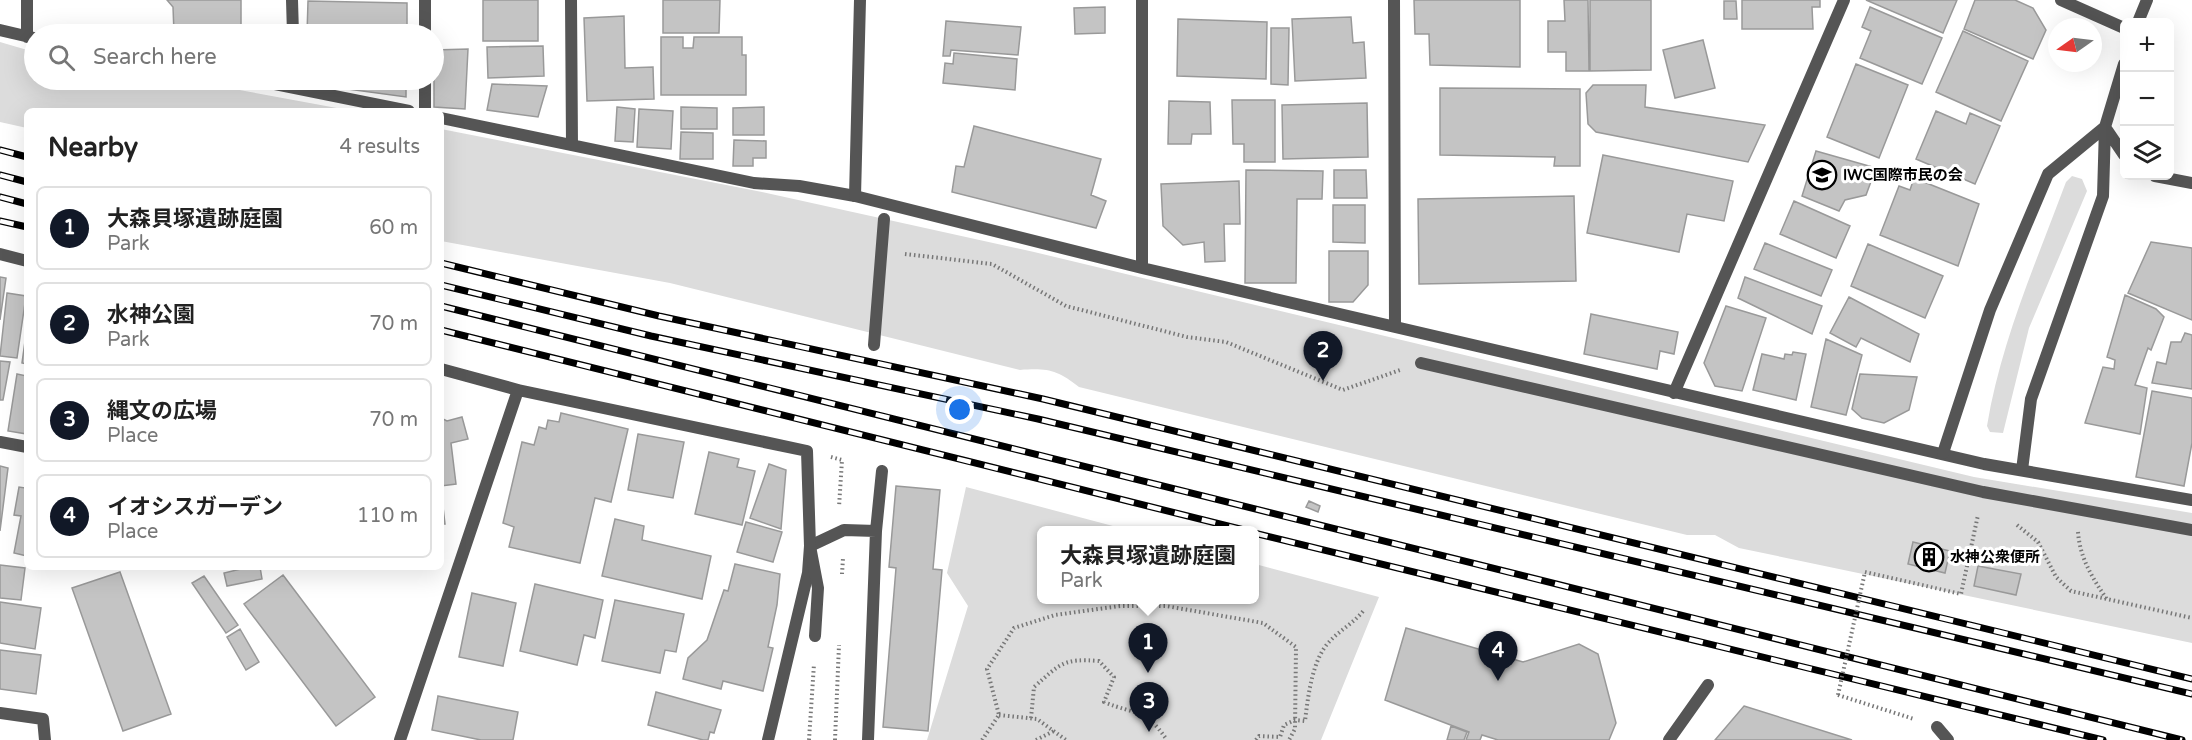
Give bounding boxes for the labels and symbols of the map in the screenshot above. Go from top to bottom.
north arrow [2048,18,2102,72]
school or university icon: IWC国際市民の会 [1806,159,1838,191]
place label: IWC国際市民の会 [1843,166,1963,184]
pin: 2 [1304,332,1342,381]
your location [945,395,974,424]
building icon: 水神公衆便所 [1913,541,1945,573]
place label: 水神公衆便所 [1950,548,2040,566]
pin: 1 [1128,624,1168,673]
pin: 4 [1478,632,1518,681]
pin: 3 [1130,682,1168,732]

